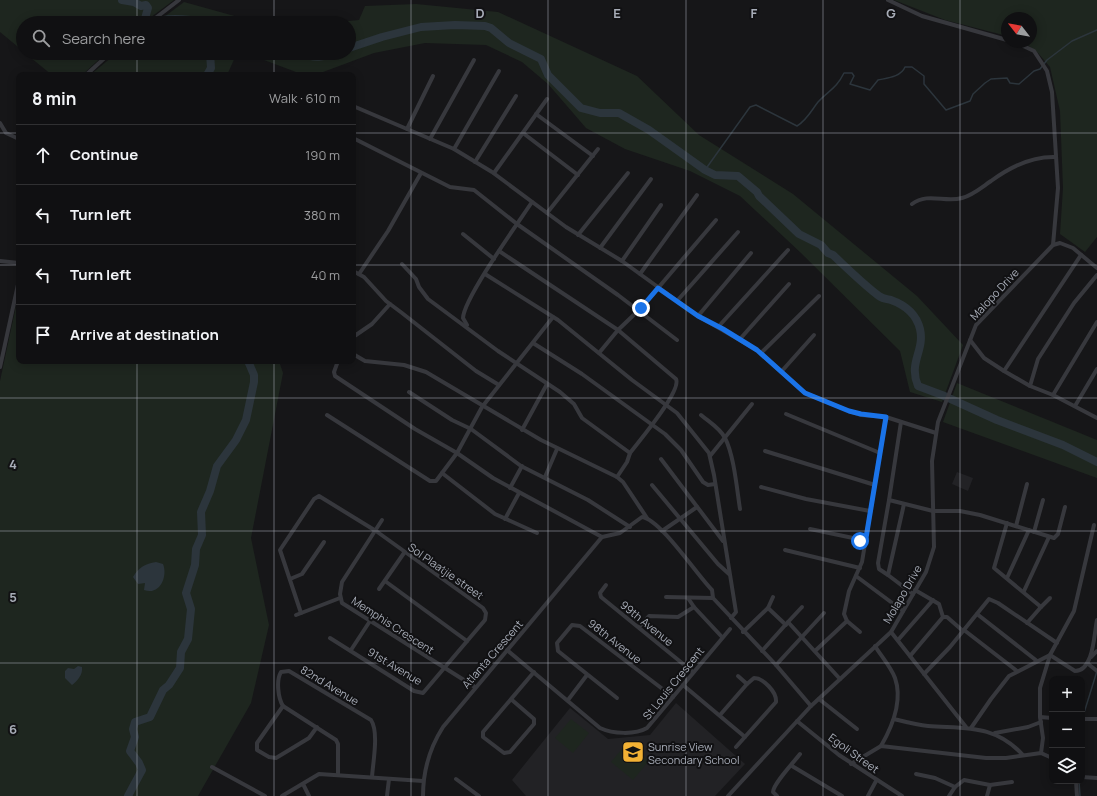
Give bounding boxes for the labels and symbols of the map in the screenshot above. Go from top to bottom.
text: D [475,4,485,22]
text: E [613,4,621,22]
text: F [751,4,758,22]
text: G [886,4,896,22]
north arrow [1001,12,1037,48]
street label: Malopo Drive [966,265,1022,323]
route end [632,299,650,317]
text: 4 [9,455,17,473]
route start [851,532,869,550]
street label: Sol Plaatjie street [405,539,487,603]
street label: Molapo Drive [879,561,925,626]
text: 5 [9,588,17,606]
street label: Memphis Crescent [349,593,437,657]
street label: 99th Avenue [617,597,677,649]
street label: 98th Avenue [585,615,645,667]
street label: Atlanta Crescent [458,617,526,691]
street label: St Louis Crescent [639,643,707,723]
street label: 91st Avenue [365,644,426,688]
street label: 82nd Avenue [298,662,362,709]
text: 6 [9,720,17,738]
street label: Egoli Street [826,730,882,776]
school or university icon: Sunrise View Secondary School [620,739,646,765]
place label: Sunrise View Secondary School [648,739,740,767]

